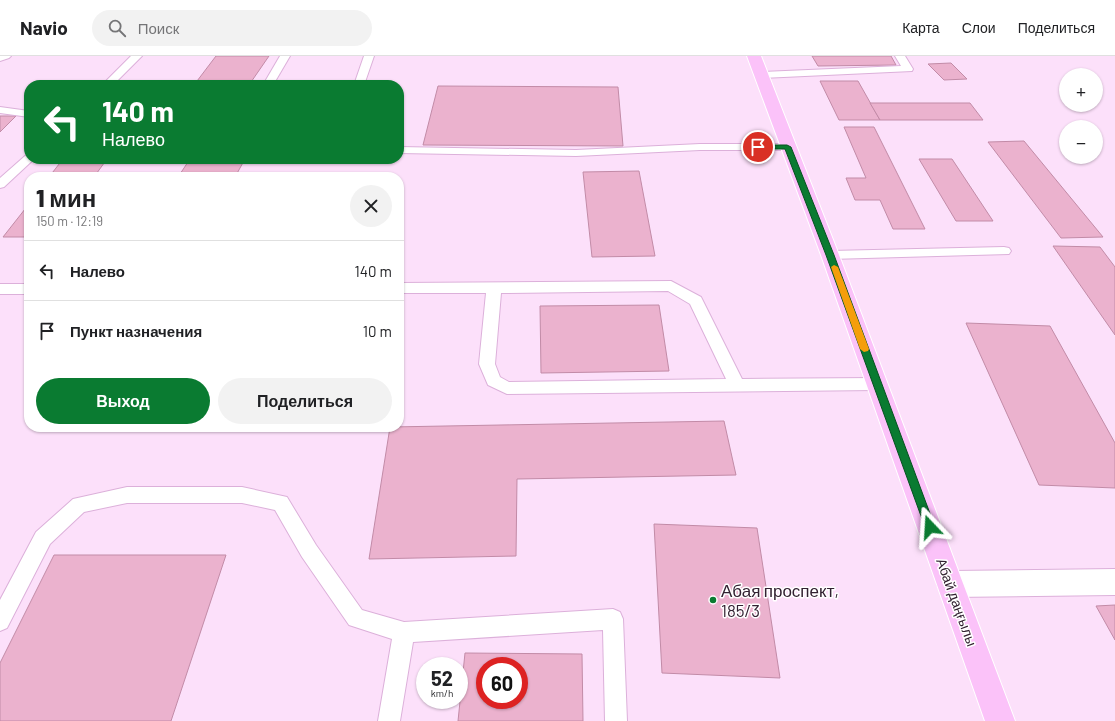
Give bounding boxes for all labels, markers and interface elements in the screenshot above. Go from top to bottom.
search box [92,10,372,46]
text: Navio [20,16,68,39]
icon: search [106,17,128,39]
text: Поиск [138,19,179,37]
text: Карта [902,19,940,36]
text: Слои [962,19,996,36]
text: Поделиться [1018,19,1095,36]
map controls [1059,68,1103,164]
button: + [1059,68,1103,112]
text: 140 m [102,94,174,128]
icon: left [36,96,88,148]
button: − [1059,120,1103,164]
text: Налево [102,128,165,150]
pin [741,130,775,164]
icon: arrive [747,136,769,158]
text: 1 мин [36,183,96,212]
button: close [350,185,392,227]
text: 150 m · 12:19 [36,213,103,229]
icon: left [36,260,58,282]
text: Налево [70,262,125,280]
text: 140 m [355,262,392,280]
icon: arrive [36,320,58,342]
text: Пункт назначения [70,322,202,340]
text: 10 m [363,322,392,340]
button: Выход [36,378,210,424]
button: Поделиться [218,378,392,424]
position arrow [909,506,951,548]
street label: Абай даңғылы [933,556,981,648]
place label: Абая проспект, 185/3 [721,580,839,620]
marker: Абая проспект, 185/3 [708,595,718,605]
speed limit sign: 60 [476,657,528,709]
text: 52 [431,666,453,690]
text: km/h [431,687,453,699]

